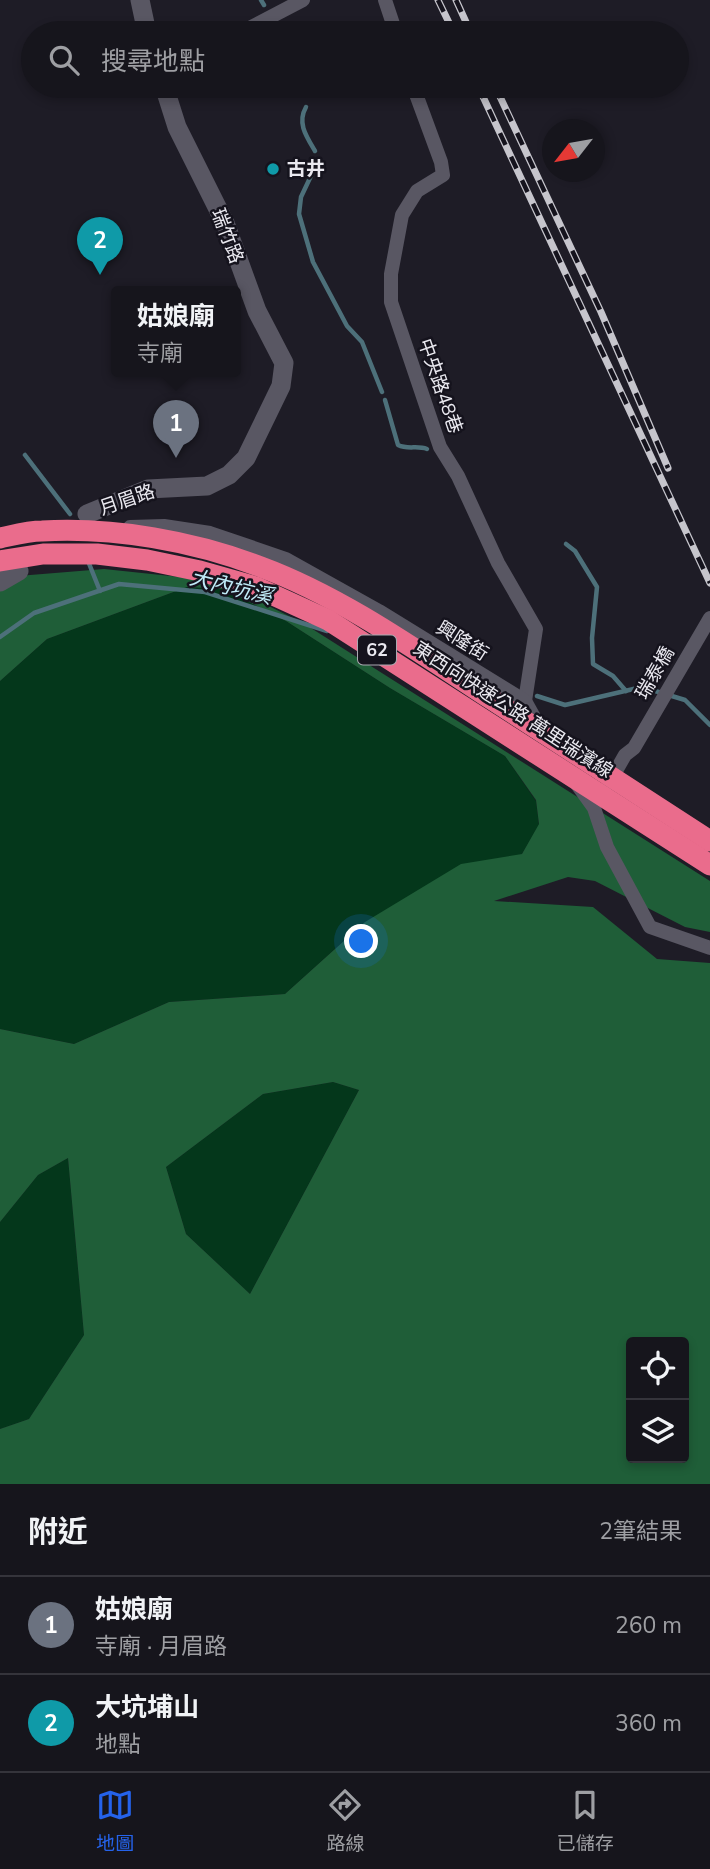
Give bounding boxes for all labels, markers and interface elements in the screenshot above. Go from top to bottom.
search box [21,21,689,98]
icon: search [45,41,83,79]
text: 搜尋地點 [101,44,205,79]
north arrow [542,119,605,182]
place label: 古井 [287,156,325,182]
marker: 古井 [265,161,281,177]
street label: 瑞竹路 [205,205,249,267]
pin: 2 [77,217,123,275]
popup [111,286,241,377]
text: 姑娘廟 [137,299,215,334]
street label: 中央路48巷 [412,335,468,437]
text: 寺廟 [137,338,183,369]
pin: 1 [153,400,199,458]
street label: 月眉路 [96,478,158,522]
water label: 大內坑溪 [187,563,278,611]
street label: 興隆街 [431,615,493,667]
road number: 62 [358,636,396,664]
street label: 東西向快速公路 萬里瑞濱線 [408,636,618,784]
street label: 瑞泰橋 [629,642,681,704]
your location [344,924,378,958]
map controls [626,1337,689,1463]
button: locate [626,1337,689,1400]
button: layers [626,1400,689,1463]
text: 附近 [28,1512,88,1553]
text: 2筆結果 [599,1516,682,1547]
text: 姑娘廟 [95,1592,173,1627]
text: 1 [44,1610,58,1641]
text: 260 m [615,1610,682,1641]
text: 寺廟 · 月眉路 [95,1631,227,1662]
text: 大坑埔山 [95,1690,199,1725]
text: 2 [44,1708,58,1739]
text: 360 m [615,1708,682,1739]
text: 地點 [95,1729,141,1760]
tab: 地圖 [96,1786,134,1857]
tab: 路線 [326,1786,365,1857]
tab: 已儲存 [557,1786,614,1857]

